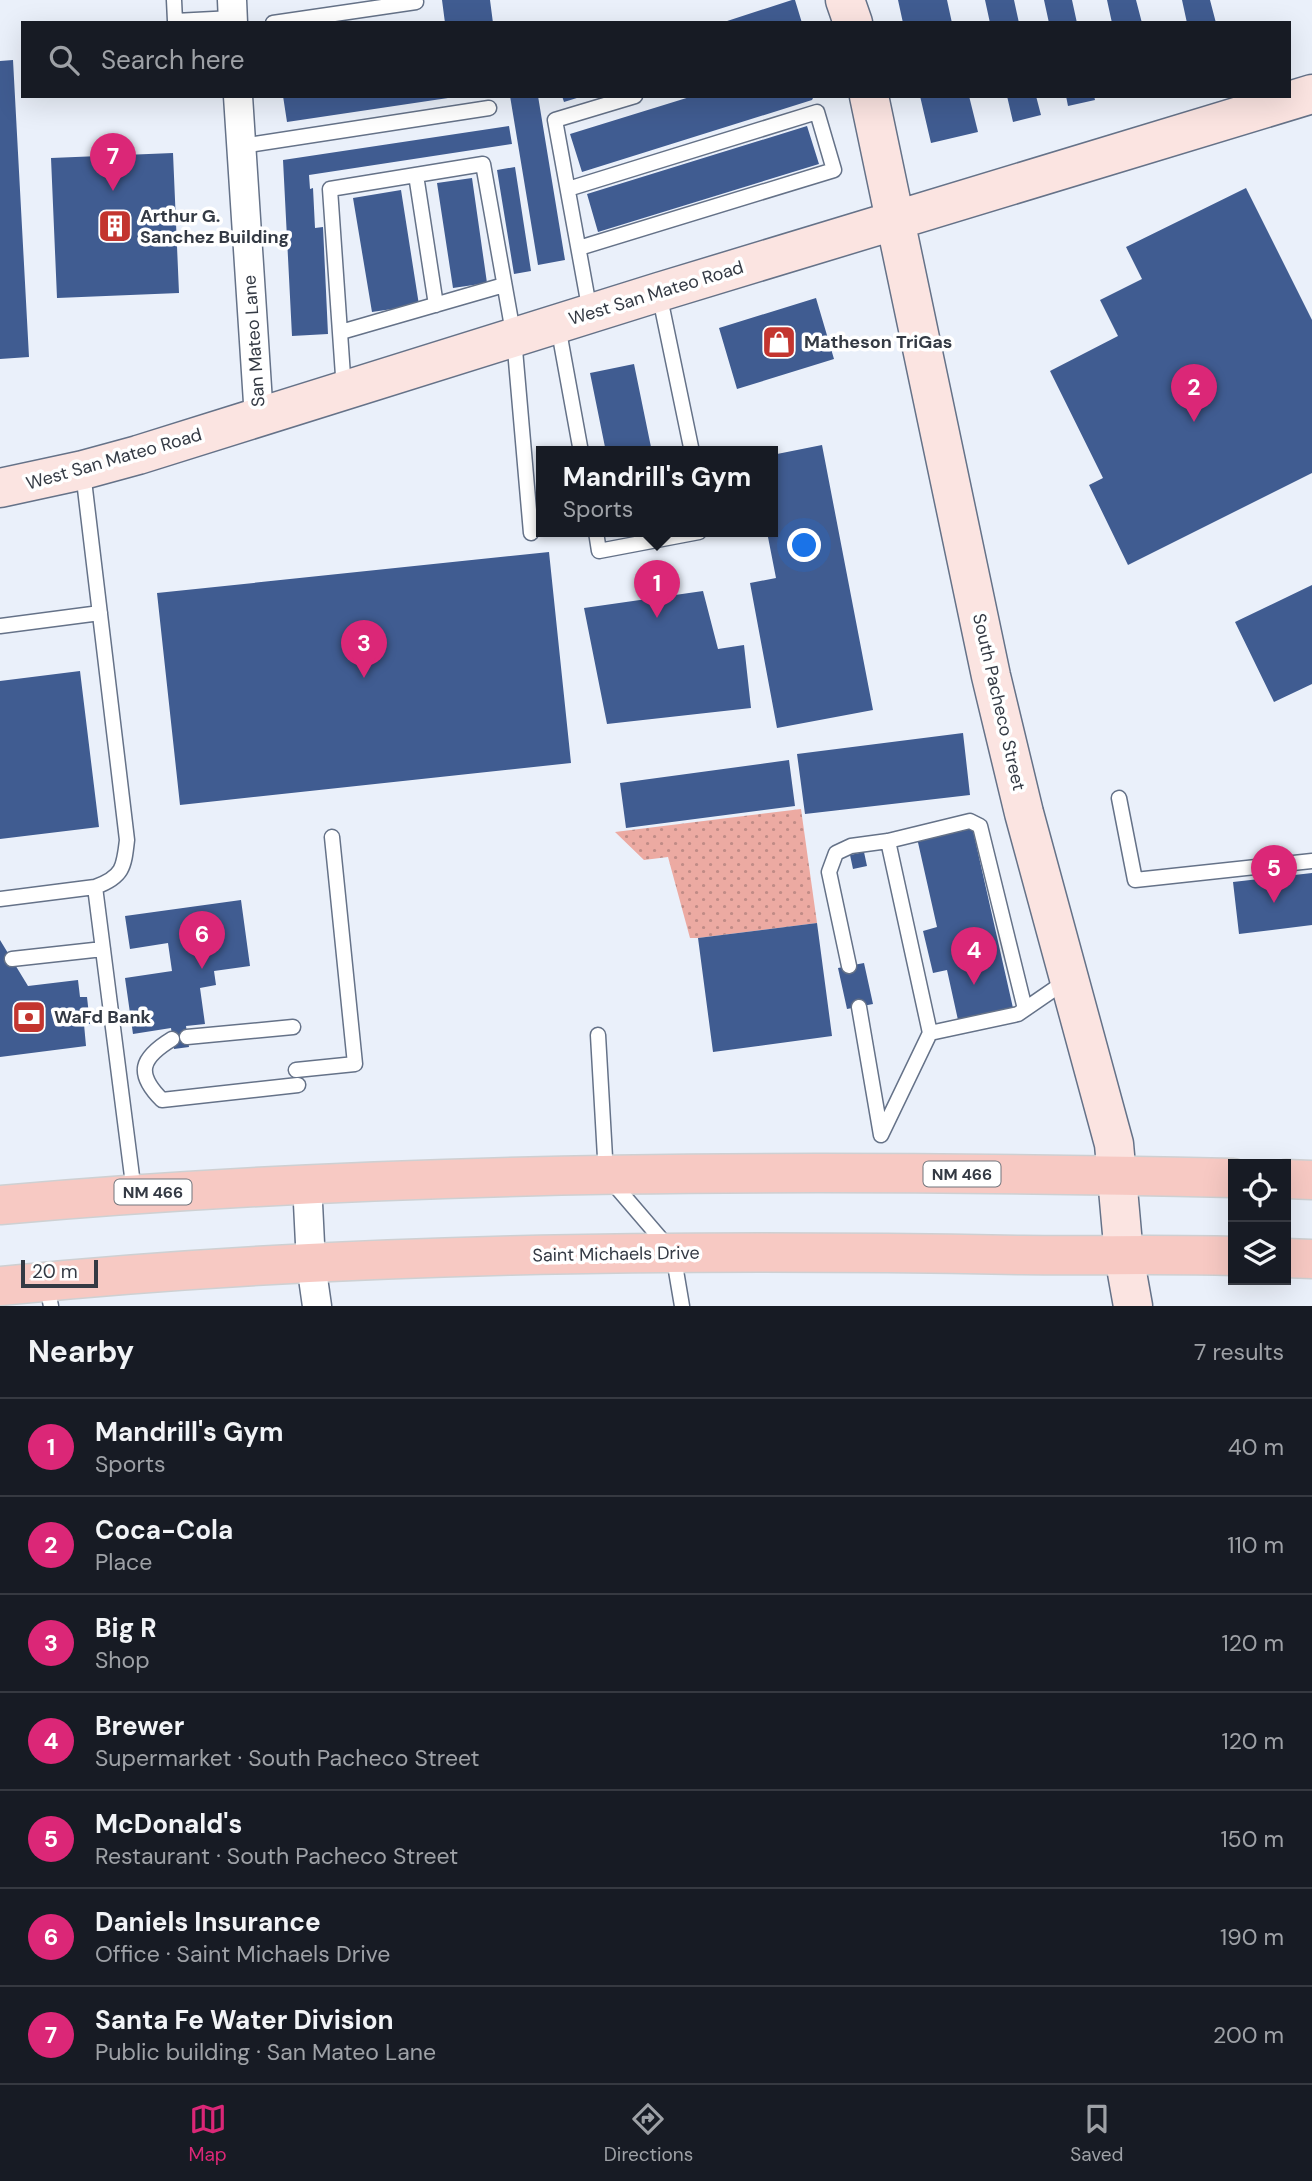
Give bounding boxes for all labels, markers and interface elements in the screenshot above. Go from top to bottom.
search box [21,21,1291,98]
icon: search [45,41,83,79]
text: Search here [101,43,244,77]
pin: 7 [90,133,136,191]
place label: Arthur G. Sanchez Building [140,204,289,249]
building icon: Arthur G. Sanchez Building [96,207,134,245]
street label: West San Mateo Road [566,255,746,331]
street label: San Mateo Lane [237,274,271,408]
shop icon: Matheson TriGas [760,323,798,361]
place label: Matheson TriGas [804,330,952,354]
pin: 2 [1171,364,1217,422]
street label: West San Mateo Road [23,422,205,496]
popup [536,446,778,537]
text: Mandrill's Gym [563,460,751,494]
text: Sports [563,494,633,524]
your location [787,528,821,562]
pin: 1 [634,560,680,618]
street label: South Pacheco Street [967,611,1031,793]
pin: 3 [341,620,387,678]
pin: 5 [1251,845,1297,903]
pin: 6 [179,911,225,969]
pin: 4 [951,927,997,985]
bank icon: WaFd Bank [10,998,48,1036]
place label: WaFd Bank [54,1005,152,1029]
map controls [1228,1159,1291,1285]
button: locate [1228,1159,1291,1222]
road number: NM 466 [923,1162,1000,1186]
road number: NM 466 [114,1180,192,1204]
button: layers [1228,1222,1291,1285]
street label: Saint Michaels Drive [532,1241,700,1267]
scale bar [21,1257,98,1289]
text: 20 m [32,1259,78,1284]
text: Nearby [28,1332,134,1371]
text: 7 results [1194,1337,1284,1367]
text: Mandrill's Gym [95,1415,283,1449]
text: 1 [47,1432,55,1462]
text: 40 m [1228,1432,1284,1462]
text: Sports [95,1449,165,1479]
text: Coca-Cola [95,1513,233,1547]
text: 2 [44,1530,58,1560]
text: 110 m [1227,1530,1284,1560]
text: Place [95,1547,152,1577]
text: Big R [95,1611,157,1645]
text: 3 [44,1628,58,1658]
text: 120 m [1221,1628,1284,1658]
text: Shop [95,1645,150,1675]
text: Brewer [95,1709,184,1743]
text: 4 [44,1726,58,1756]
text: 120 m [1221,1726,1284,1756]
text: Supermarket · South Pacheco Street [95,1743,480,1773]
text: McDonald's [95,1807,242,1841]
text: 5 [44,1824,58,1854]
text: 150 m [1220,1824,1284,1854]
text: Restaurant · South Pacheco Street [95,1841,458,1871]
text: Daniels Insurance [95,1905,321,1939]
text: 6 [44,1922,58,1952]
text: 190 m [1220,1922,1284,1952]
text: Office · Saint Michaels Drive [95,1939,390,1969]
text: Santa Fe Water Division [95,2003,394,2037]
text: 7 [45,2020,57,2050]
text: 200 m [1213,2020,1284,2050]
text: Public building · San Mateo Lane [95,2037,436,2067]
tab: Map [189,2100,227,2167]
tab: Directions [604,2100,693,2167]
tab: Saved [1070,2100,1123,2167]

